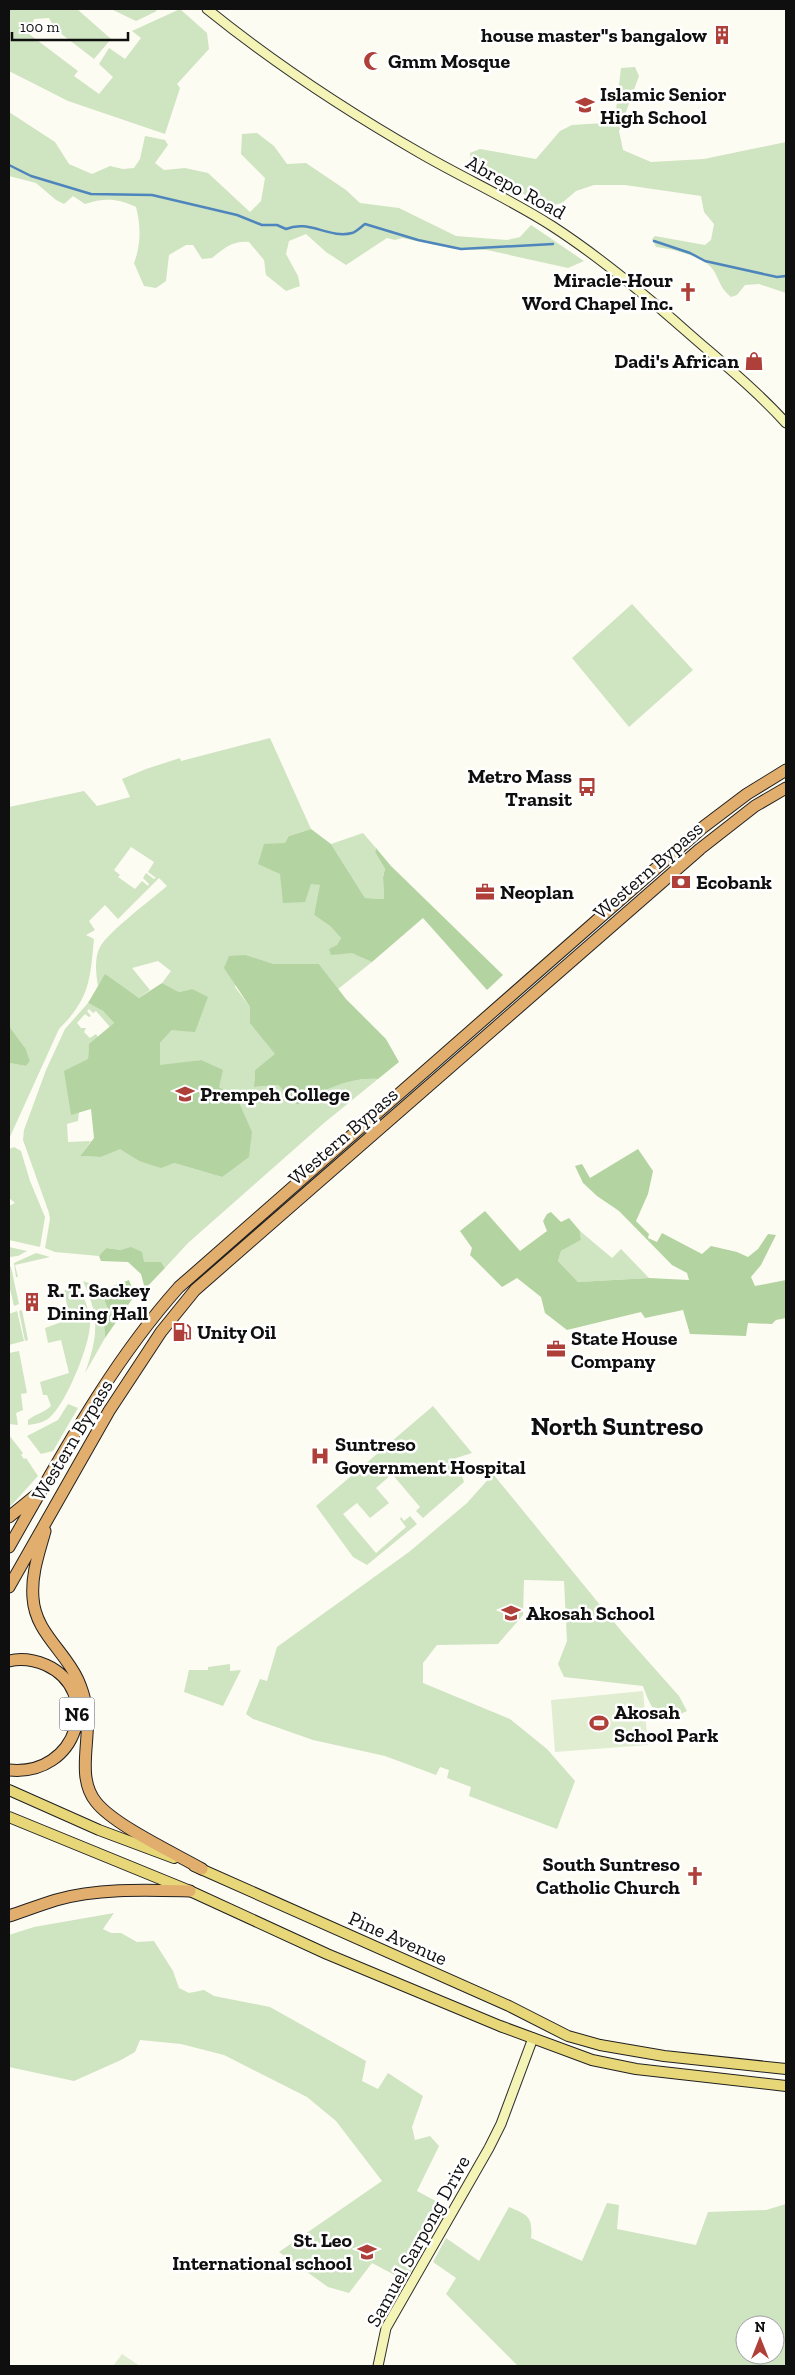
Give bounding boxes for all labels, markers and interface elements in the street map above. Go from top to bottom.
scale bar [12,10,129,42]
text: 100 m [20,18,59,36]
place label: house master"s bangalow [481,23,708,47]
building icon: house master"s bangalow [711,24,733,46]
place label: Gmm Mosque [388,49,510,73]
mosque icon: Gmm Mosque [362,50,384,72]
place label: Islamic Senior High School [600,82,727,129]
school or university icon: Islamic Senior High School [574,94,596,116]
street label: Abrepo Road [462,150,570,224]
place label: Miracle-Hour Word Chapel Inc. [522,268,673,315]
church icon: Miracle-Hour Word Chapel Inc. [677,281,699,303]
place label: Dadi's African [614,349,739,373]
shop icon: Dadi's African [743,350,765,372]
place label: Metro Mass Transit [467,764,573,811]
bus stop icon: Metro Mass Transit [576,776,598,798]
street label: Western Bypass [588,816,708,924]
place label: Ecobank [696,870,772,894]
bank icon: Ecobank [670,871,692,893]
place label: Neoplan [500,880,574,904]
office icon: Neoplan [474,881,496,903]
place label: Prempeh College [200,1082,350,1106]
street label: Western Bypass [283,1082,403,1190]
school or university icon: Prempeh College [174,1083,196,1105]
place label: R. T. Sackey Dining Hall [47,1278,150,1325]
building icon: R. T. Sackey Dining Hall [21,1291,43,1313]
place label: Unity Oil [197,1320,277,1344]
fuel station icon: Unity Oil [171,1321,193,1343]
place label: State House Company [571,1326,678,1373]
office icon: State House Company [545,1338,567,1360]
street label: Western Bypass [26,1375,118,1505]
district label: North Suntreso [531,1411,703,1441]
place label: Suntreso Government Hospital [335,1432,526,1479]
hospital icon: Suntreso Government Hospital [309,1445,331,1467]
place label: Akosah School [526,1601,655,1625]
school or university icon: Akosah School [500,1602,522,1624]
road number: N6 [60,1698,94,1730]
place label: Akosah School Park [614,1700,718,1747]
sports icon: Akosah School Park [588,1712,610,1734]
place label: South Suntreso Catholic Church [536,1852,681,1899]
church icon: South Suntreso Catholic Church [684,1865,706,1887]
street label: Pine Avenue [345,1906,451,1970]
street label: Samuel Sarpong Drive [361,2151,475,2331]
place label: St. Leo International school [172,2228,353,2275]
school or university icon: St. Leo International school [356,2241,378,2263]
north arrow [735,2315,785,2365]
text: N [755,2319,766,2336]

